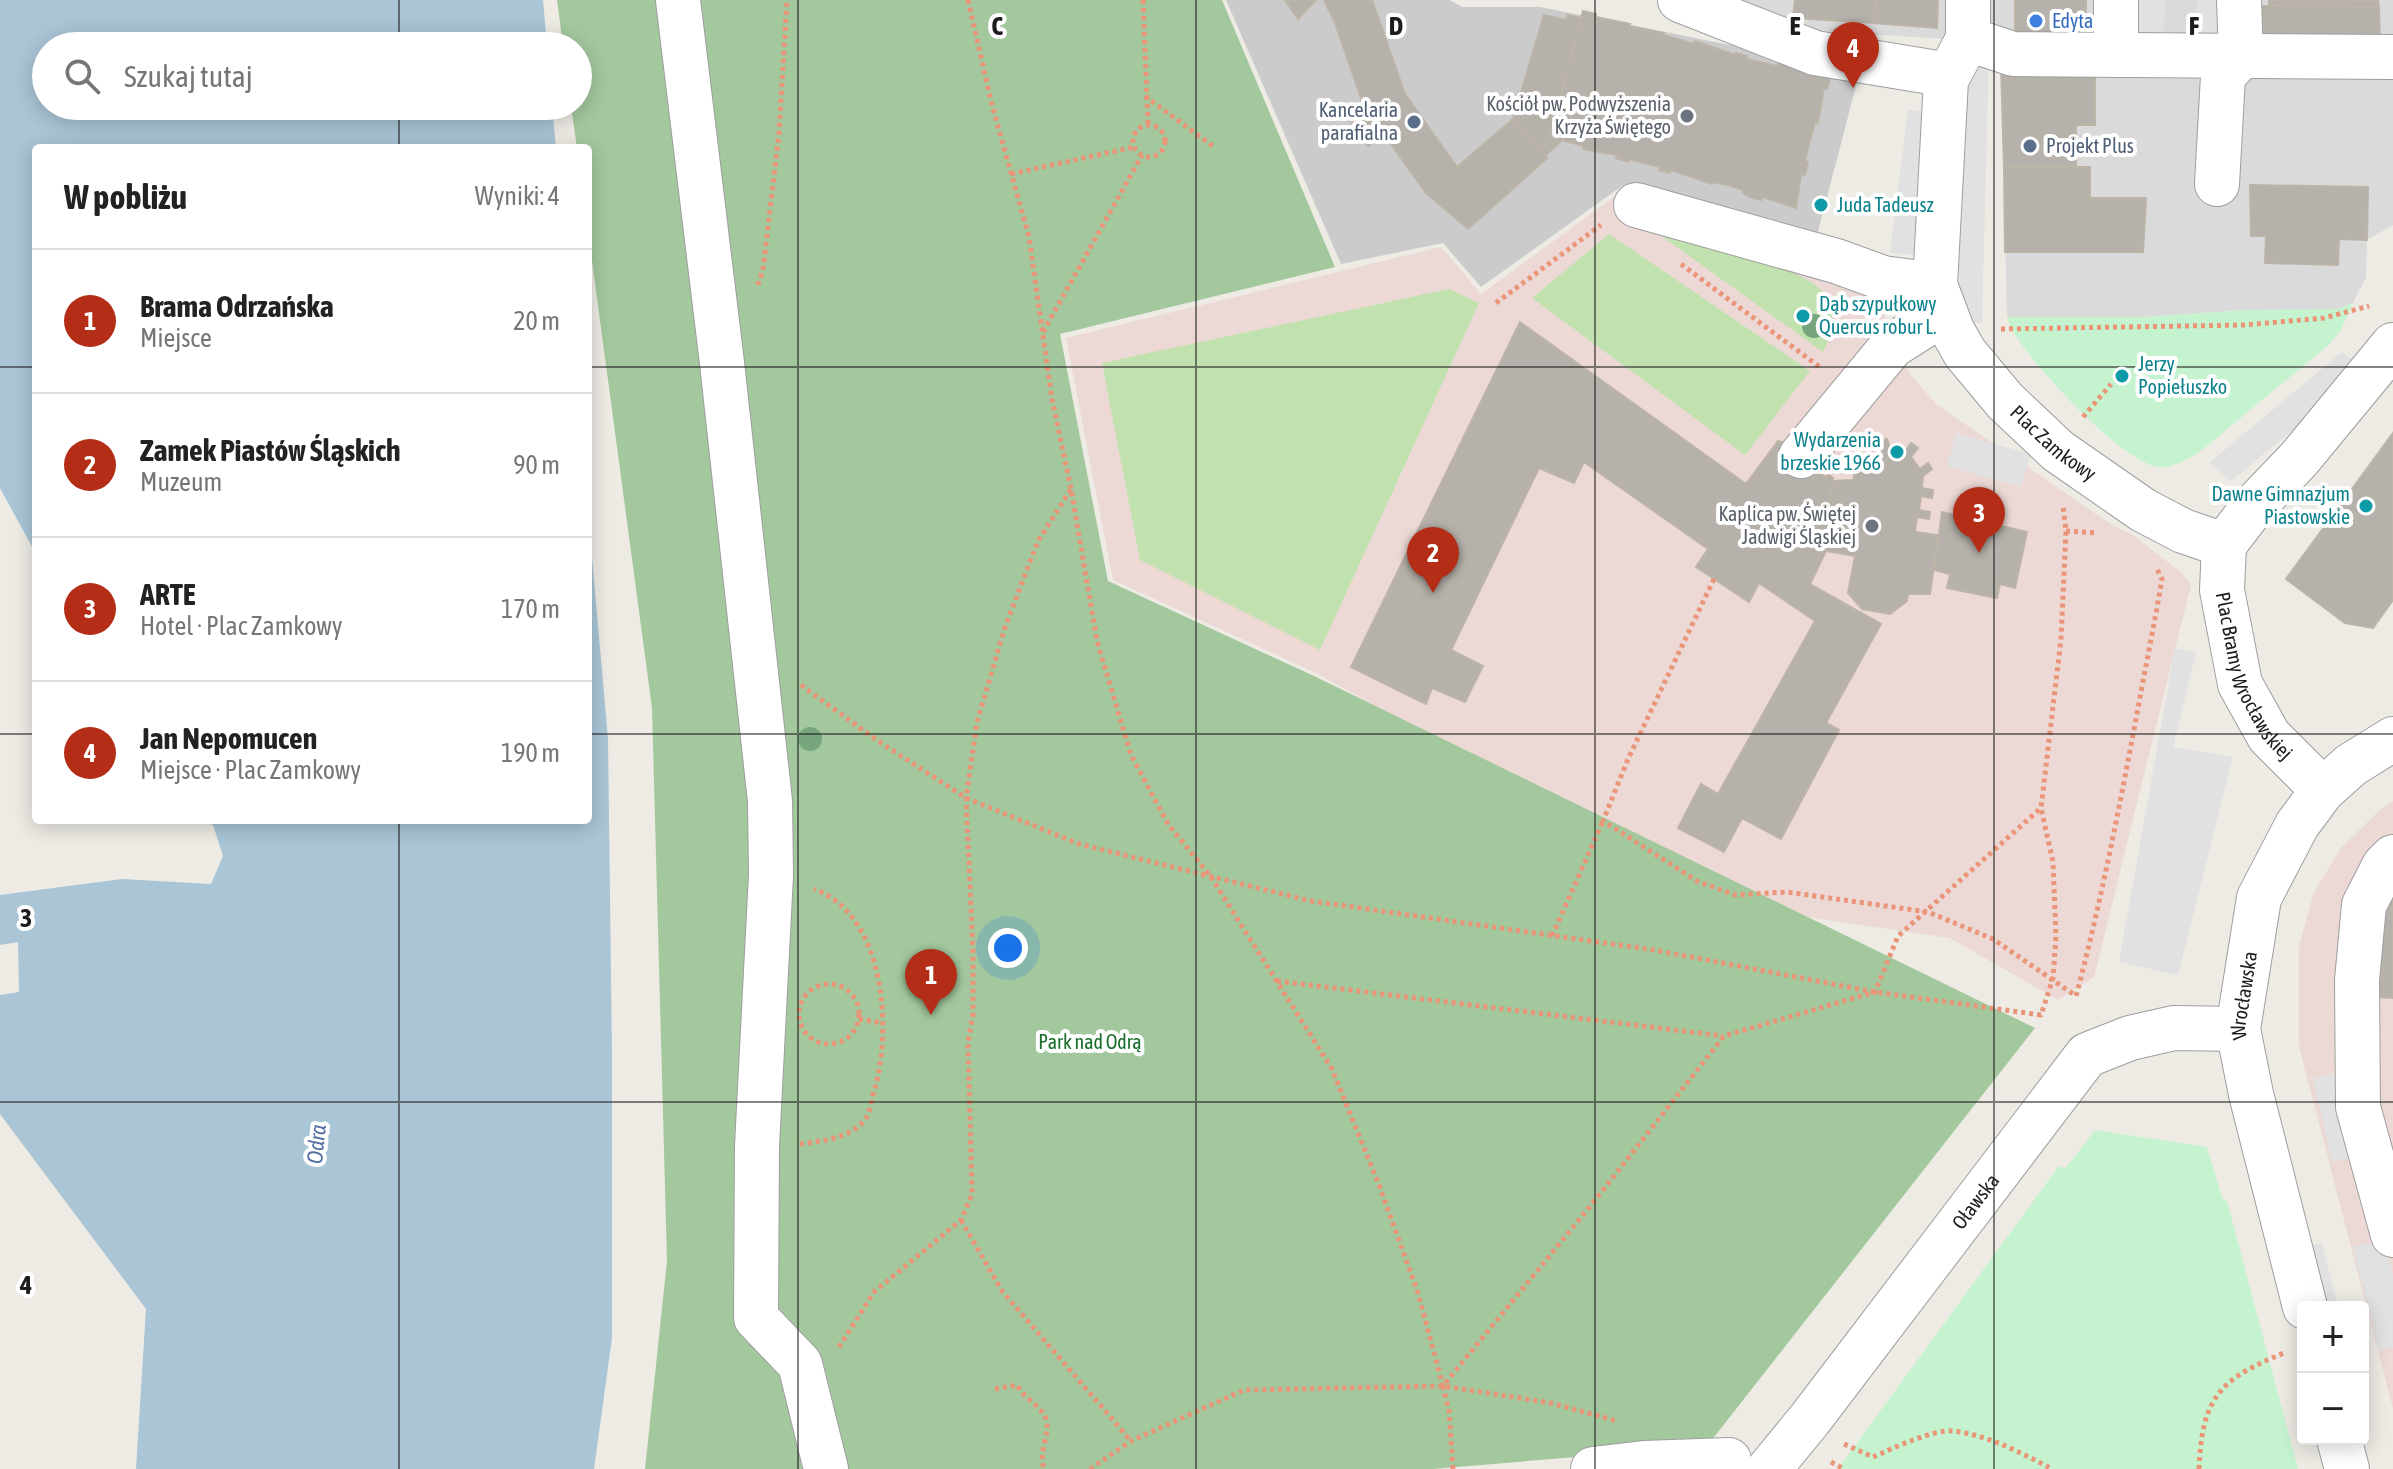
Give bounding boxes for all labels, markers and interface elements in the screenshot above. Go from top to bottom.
place label: Edyta [2052,9,2093,32]
text: C [991,11,1003,41]
text: D [1389,11,1403,41]
text: E [1789,11,1801,41]
text: F [2189,11,2200,41]
marker: Edyta [2027,12,2045,30]
pin: 4 [1827,22,1879,88]
search box [32,32,592,120]
icon: search [60,54,104,98]
text: Szukaj tutaj [124,59,253,93]
place label: Kościół pw. Podwyższenia Krzyża Świętego [1486,92,1671,138]
place label: Kancelaria parafialna [1319,98,1398,144]
marker: Kościół pw. Podwyższenia Krzyża Świętego [1678,107,1696,125]
marker: Kancelaria parafialna [1405,113,1423,131]
place label: Projekt Plus [2046,134,2134,157]
marker: Projekt Plus [2021,137,2039,155]
text: W pobliżu [64,177,187,216]
text: Wyniki: 4 [475,181,560,211]
place label: Juda Tadeusz [1837,193,1934,216]
marker: Juda Tadeusz [1812,196,1830,214]
text: Brama Odrzańska [140,289,334,323]
place label: Dąb szypułkowy Quercus robur L. [1819,292,1937,338]
text: 1 [84,306,96,336]
text: 20 m [513,306,560,336]
marker: Dąb szypułkowy Quercus robur L. [1794,307,1812,325]
text: Miejsce [140,323,212,353]
place label: Jerzy Popiełuszko [2138,352,2227,398]
marker: Jerzy Popiełuszko [2113,367,2131,385]
street label: Plac Zamkowy [2006,400,2101,485]
place label: Wydarzenia brzeskie 1966 [1780,428,1881,474]
text: Zamek Piastów Śląskich [140,433,401,467]
marker: Wydarzenia brzeskie 1966 [1888,443,1906,461]
text: 2 [84,450,96,480]
text: 90 m [513,450,560,480]
text: Muzeum [140,467,222,497]
place label: Dawne Gimnazjum Piastowskie [2212,482,2350,528]
pin: 3 [1953,487,2005,553]
marker: Dawne Gimnazjum Piastowskie [2357,497,2375,515]
place label: Kaplica pw. Świętej Jadwigi Śląskiej [1719,502,1856,548]
marker: Kaplica pw. Świętej Jadwigi Śląskiej [1863,517,1881,535]
pin: 2 [1407,527,1459,593]
text: ARTE [140,577,196,611]
street label: Plac Bramy Wrocławskiej [2212,590,2298,764]
text: 3 [84,594,96,624]
text: 170 m [501,594,560,624]
text: Hotel · Plac Zamkowy [140,611,342,641]
text: Jan Nepomucen [140,721,317,755]
text: 4 [84,738,96,768]
text: 190 m [501,738,560,768]
text: Miejsce · Plac Zamkowy [140,755,361,785]
text: 3 [20,903,32,933]
your location [988,928,1028,968]
pin: 1 [905,949,957,1015]
street label: Wrocławska [2225,950,2261,1042]
park label: Park nad Odrą [1038,1030,1142,1053]
water label: Odra [301,1123,331,1165]
street label: Oławska [1947,1169,2003,1233]
text: 4 [19,1270,32,1300]
map controls [2297,1301,2369,1445]
button: + [2297,1301,2369,1373]
button: − [2297,1373,2369,1445]

